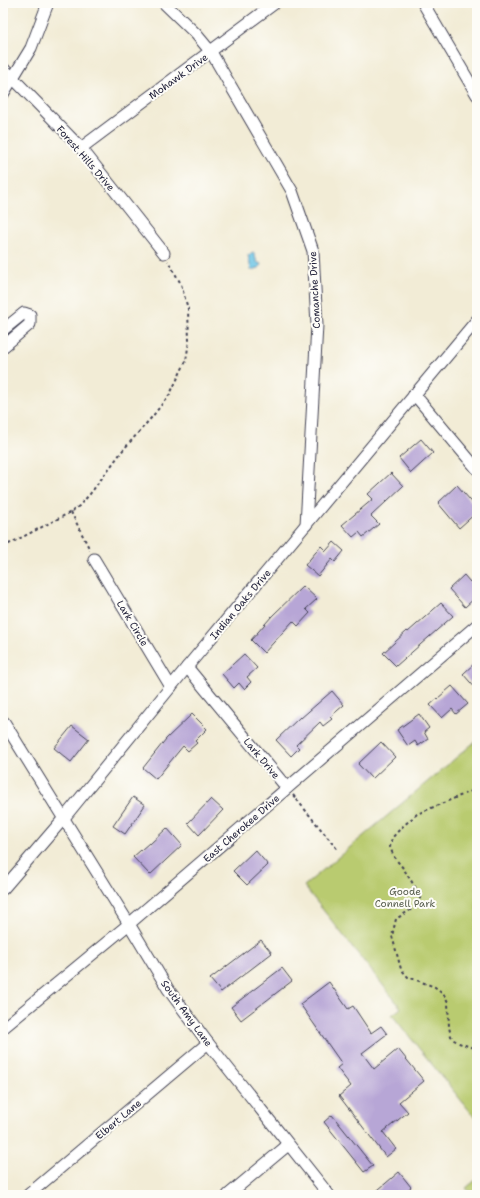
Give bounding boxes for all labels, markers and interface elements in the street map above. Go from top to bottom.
street label: Mohawk Drive [146,50,211,102]
street label: Forest Hills Drive [54,123,118,194]
street label: Comanche Drive [306,251,323,329]
street label: Indian Oaks Drive [207,566,274,642]
street label: Lark Circle [114,598,152,649]
street label: Lark Drive [241,735,283,782]
street label: East Cherokee Drive [200,791,282,865]
park label: Goode Connell Park [375,885,436,910]
street label: South Amy Lane [158,977,215,1049]
street label: Elbert Lane [93,1096,144,1142]

